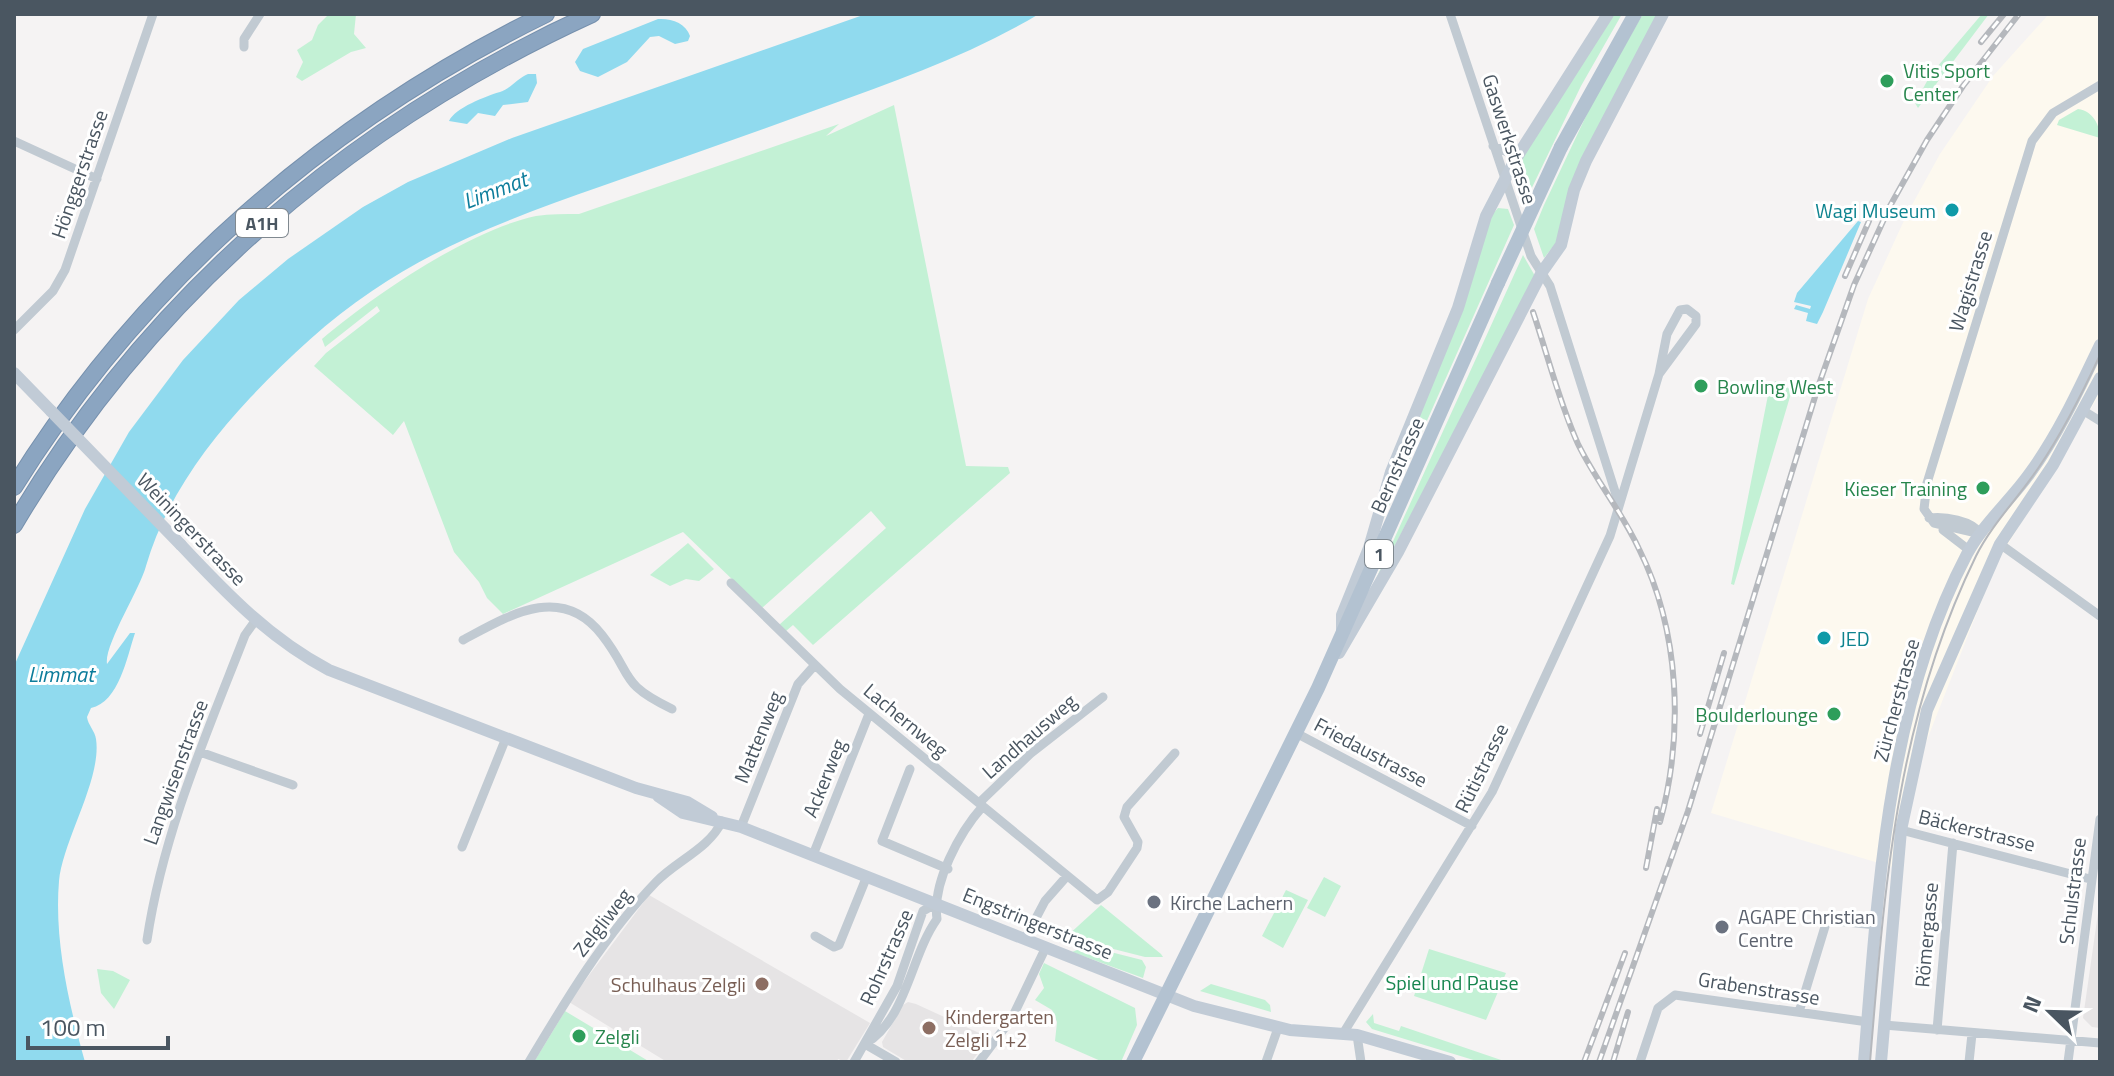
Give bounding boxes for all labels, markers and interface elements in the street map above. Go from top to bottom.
place label: Vitis Sport Center [1903,55,1990,109]
street label: Gaswerkstrasse [1474,70,1546,208]
marker: Vitis Sport Center [1878,72,1896,90]
street label: Hönggerstrasse [42,105,116,243]
water label: Limmat [458,161,535,218]
place label: Wagi Museum [1815,195,1936,226]
marker: Wagi Museum [1943,201,1961,219]
road number: A1H [236,209,288,237]
street label: Wagistrasse [1940,227,2000,335]
place label: Bowling West [1717,371,1833,402]
marker: Bowling West [1692,377,1710,395]
street label: Bernstrasse [1362,412,1432,518]
street label: Weiningerstrasse [130,465,254,593]
place label: Kieser Training [1844,473,1967,504]
marker: Kieser Training [1974,479,1992,497]
road number: 1 [1365,540,1393,568]
place label: JED [1840,623,1870,654]
marker: JED [1815,629,1833,647]
street label: Zürcherstrasse [1865,635,1927,765]
water label: Limmat [28,657,97,691]
street label: Lachernweg [857,675,955,765]
street label: Mattenweg [725,686,791,788]
street label: Landhausweg [975,686,1083,786]
street label: Langwisenstrasse [134,695,216,849]
place label: Boulderlounge [1695,699,1818,730]
marker: Boulderlounge [1825,705,1843,723]
street label: Friedaustrasse [1309,709,1433,795]
street label: Rütistrasse [1446,718,1516,818]
street label: Ackerweg [794,734,854,822]
street label: Bäckerstrasse [1915,801,2039,859]
street label: Schulstrasse [2050,836,2094,946]
street label: Engstringerstrasse [958,879,1118,967]
street label: Zelgliweg [565,881,639,963]
street label: Römergasse [1906,881,1946,989]
place label: Kirche Lachern [1170,887,1293,918]
marker: Kirche Lachern [1145,893,1163,911]
place label: AGAPE Christian Centre [1738,901,1876,955]
street label: Rohrstrasse [851,904,921,1010]
marker: AGAPE Christian Centre [1713,918,1731,936]
street label: Grabenstrasse [1696,963,1822,1013]
park label: Spiel und Pause [1385,967,1519,998]
place label: Schulhaus Zelgli [611,969,746,1000]
north arrow [2010,972,2090,1052]
marker: Schulhaus Zelgli [753,975,771,993]
text: N [2013,991,2050,1018]
scale bar [28,1000,168,1050]
place label: Kindergarten Zelgli 1+2 [945,1001,1054,1055]
text: 100 m [40,1009,106,1045]
marker: Kindergarten Zelgli 1+2 [920,1019,938,1037]
place label: Zelgli [595,1021,640,1052]
marker: Zelgli [570,1027,588,1045]

